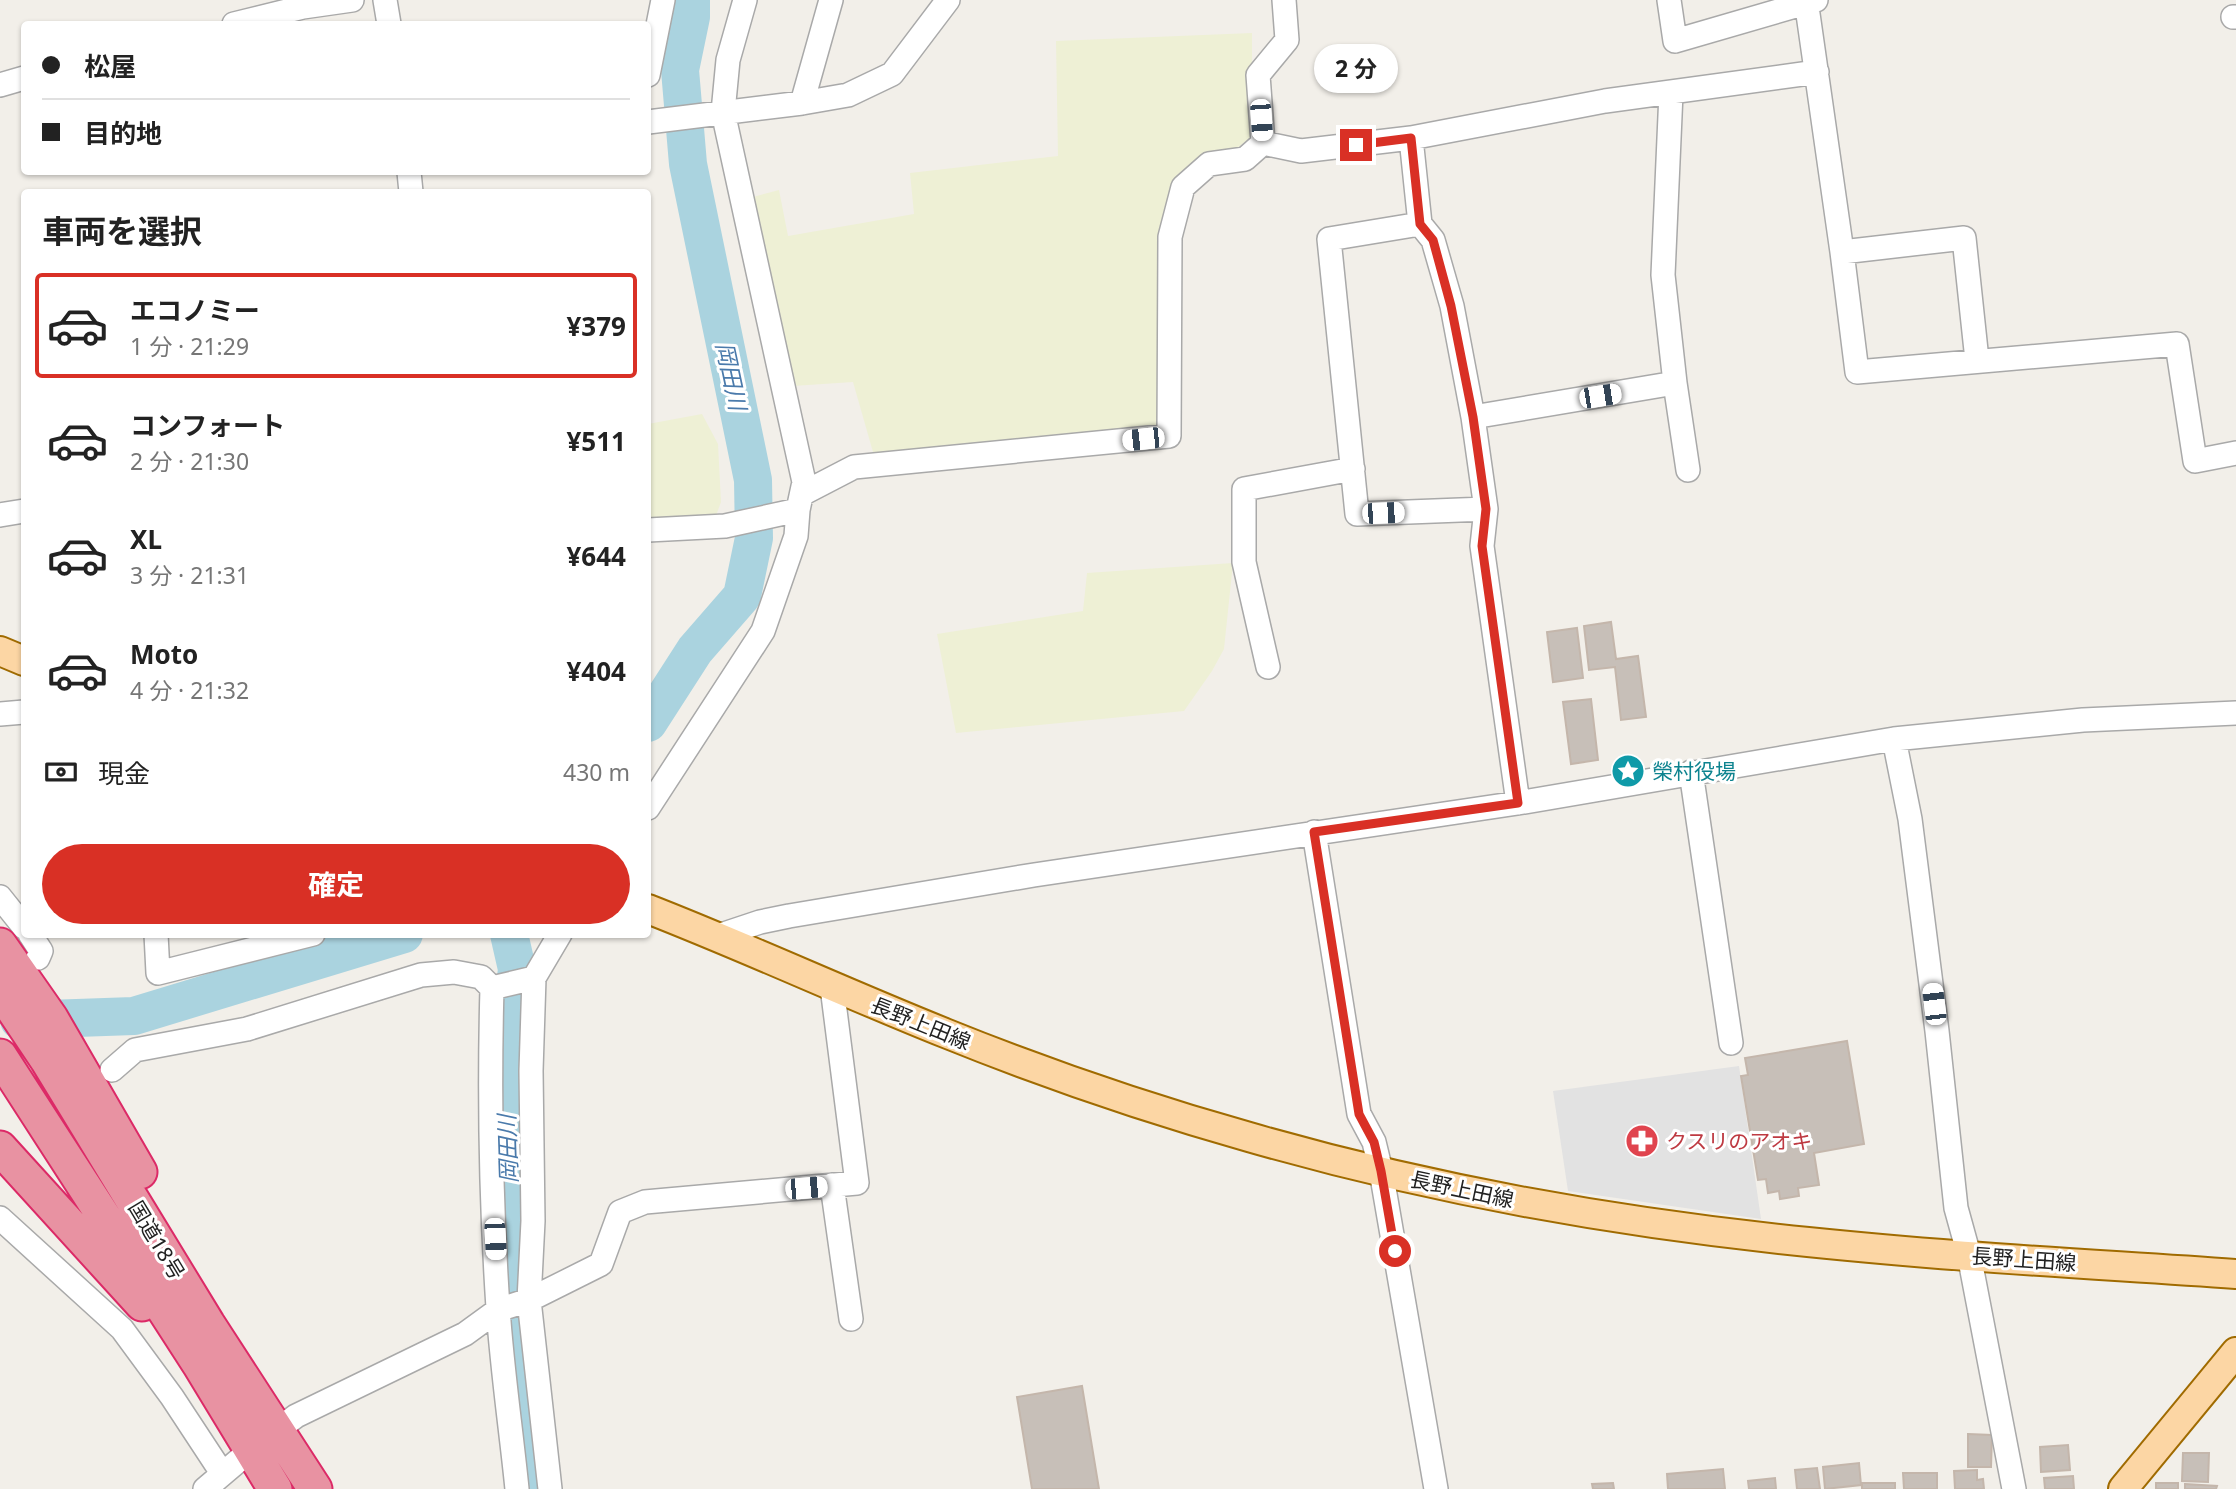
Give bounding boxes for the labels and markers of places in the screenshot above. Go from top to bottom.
place icon: 榮村役場 [1609,752,1647,790]
place label: 榮村役場 [1652,757,1736,785]
pharmacy icon: クスリのアオキ [1623,1122,1661,1160]
place label: クスリのアオキ [1666,1127,1812,1155]

